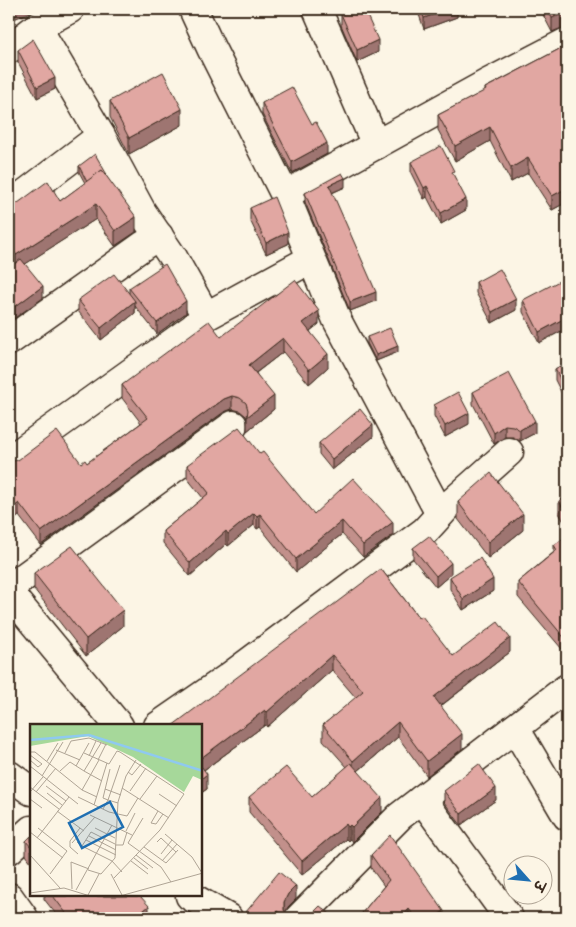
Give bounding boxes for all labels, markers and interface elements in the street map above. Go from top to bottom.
inset map [30,724,202,897]
north arrow [504,854,554,904]
text: उ [529,876,551,896]

